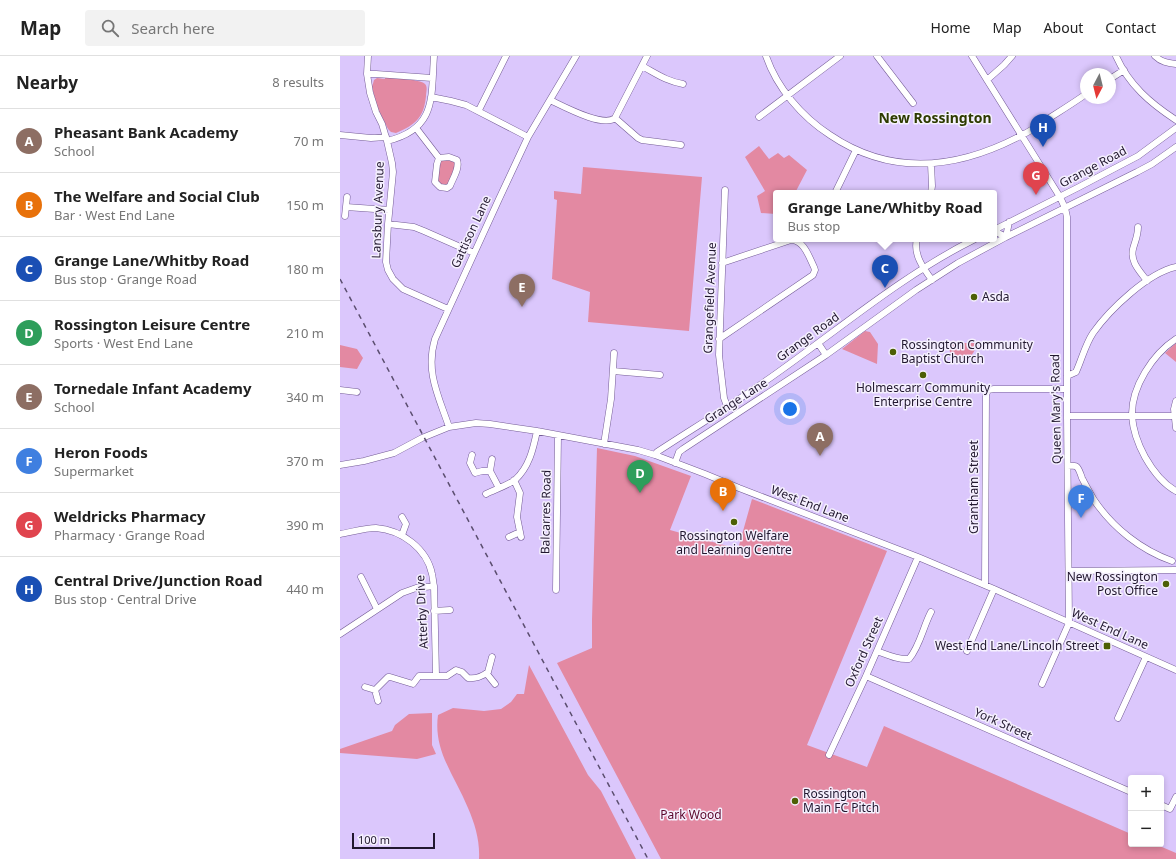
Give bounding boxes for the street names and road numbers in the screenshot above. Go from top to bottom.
street label: Grange Road [1056,142,1129,191]
street label: Lansbury Avenue [367,161,388,259]
street label: Gattison Lane [446,193,495,271]
street label: Grangefield Avenue [699,242,720,354]
street label: Grange Road [773,308,843,365]
street label: Queen Mary's Road [1046,354,1065,464]
street label: Grange Lane [701,374,771,427]
street label: Grantham Street [965,439,982,534]
street label: Balcarres Road [536,470,555,554]
street label: West End Lane [769,481,852,526]
street label: Atterby Drive [411,574,432,649]
street label: West End Lane [1069,604,1152,653]
street label: Oxford Street [840,613,887,690]
street label: York Street [972,703,1035,744]

